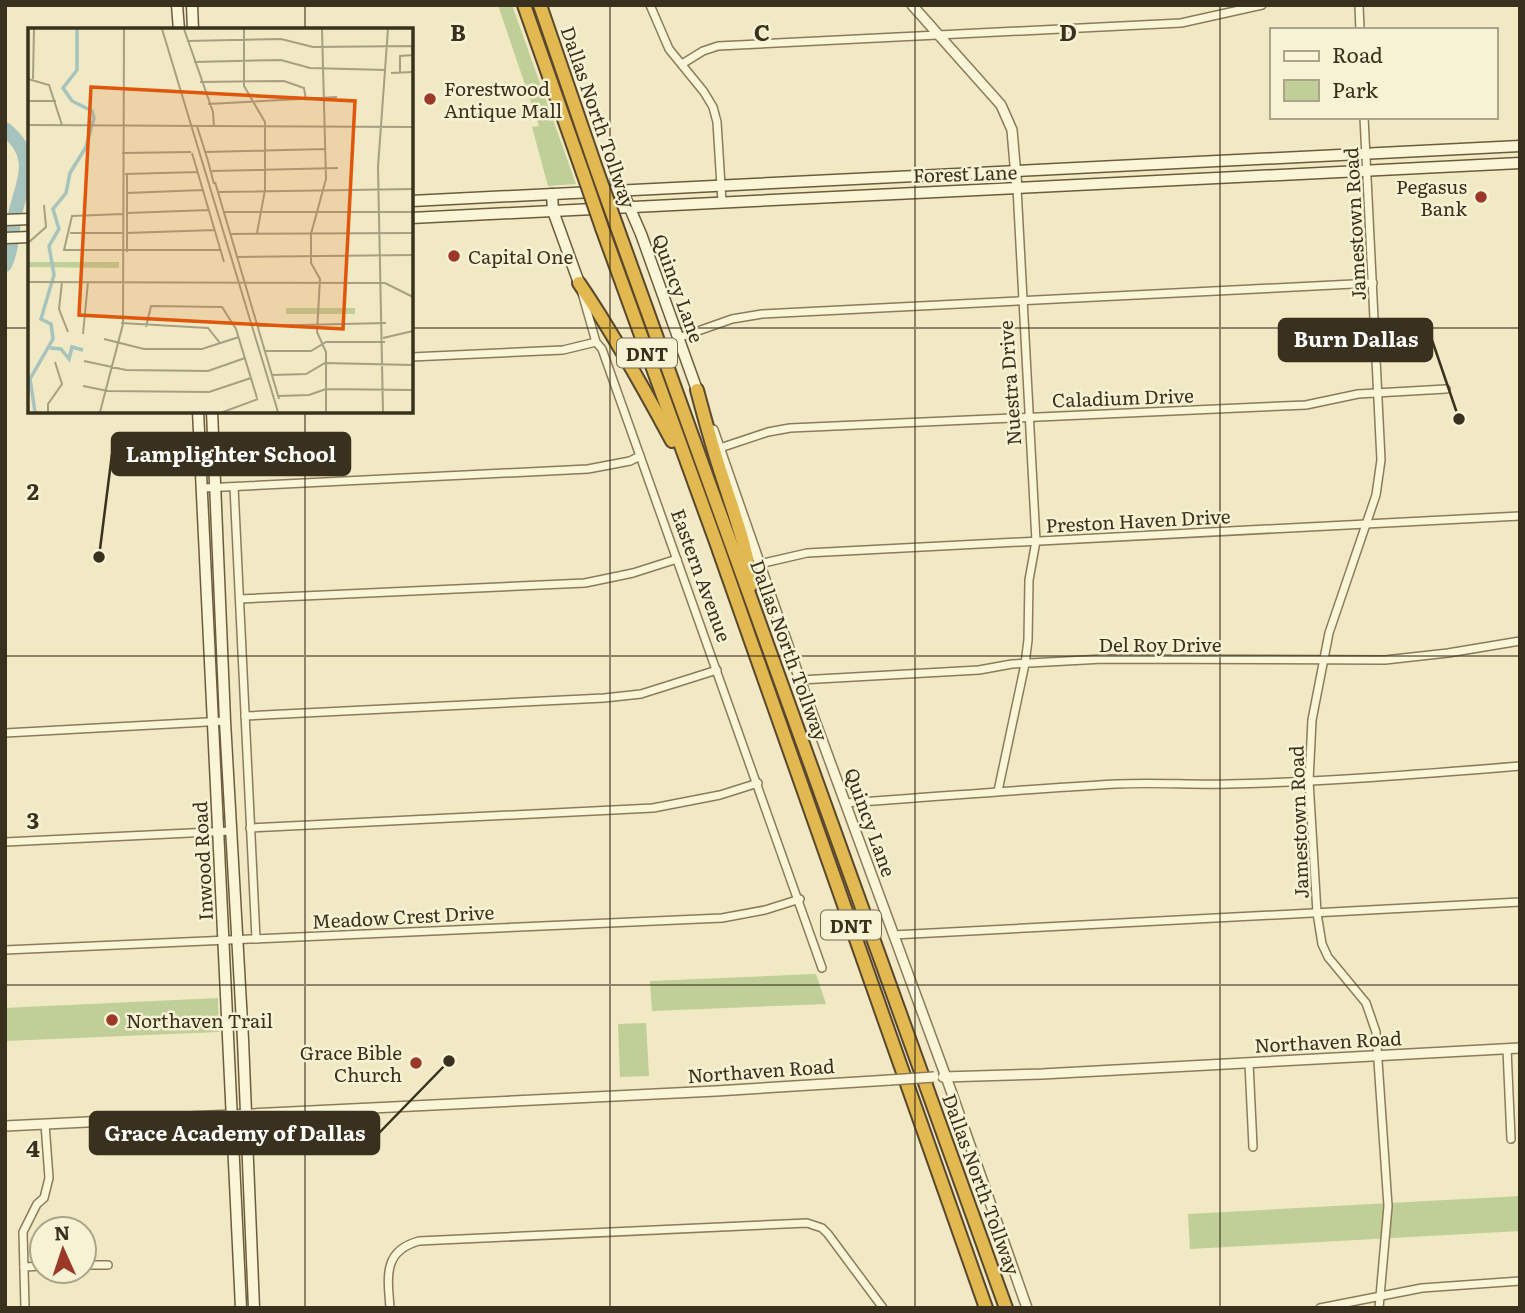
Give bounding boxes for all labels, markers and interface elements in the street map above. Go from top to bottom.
text: B [450,14,466,48]
text: C [754,14,770,48]
text: D [1059,14,1077,48]
street label: Dallas North Tollway [555,22,643,212]
inset map [28,28,413,413]
legend [1270,28,1497,119]
text: Road [1332,38,1383,69]
text: Park [1332,73,1378,104]
place label: Forestwood Antique Mall [444,74,562,124]
marker: Forestwood Antique Mall [422,91,438,107]
street label: Jamestown Road [1336,146,1372,301]
street label: Forest Lane [912,157,1018,189]
place label: Pegasus Bank [1396,172,1467,222]
marker: Pegasus Bank [1473,189,1489,205]
street label: Quincy Lane [646,230,712,346]
place label: Capital One [468,242,573,270]
marker: Capital One [446,248,462,264]
street label: Nuestra Drive [991,319,1027,446]
callout: Burn Dallas [1279,319,1432,361]
text: Burn Dallas [1294,322,1418,353]
road number: DNT [617,338,677,368]
street label: Caladium Drive [1052,381,1195,413]
callout: Lamplighter School [112,433,350,475]
text: Lamplighter School [126,437,337,468]
text: 2 [27,473,39,507]
street label: Preston Haven Drive [1045,501,1231,539]
street label: Eastern Avenue [665,504,739,646]
street label: Dallas North Tollway [744,555,836,745]
street label: Del Roy Drive [1099,630,1222,658]
street label: Jamestown Road [1281,744,1315,899]
street label: Quincy Lane [838,764,904,880]
street label: Inwood Road [185,800,219,921]
text: 3 [27,802,39,836]
street label: Meadow Crest Drive [311,897,495,935]
road number: DNT [821,910,881,940]
place label: Northaven Trail [126,1006,273,1034]
marker: Northaven Trail [104,1012,120,1028]
street label: Northaven Road [1254,1023,1403,1059]
place label: Grace Bible Church [300,1038,402,1088]
street label: Northaven Road [686,1051,836,1089]
marker: Grace Bible Church [408,1055,424,1071]
street label: Dallas North Tollway [936,1089,1028,1279]
callout: Grace Academy of Dallas [90,1112,379,1154]
text: Grace Academy of Dallas [105,1116,365,1147]
text: 4 [26,1130,40,1164]
north arrow [28,1215,98,1285]
text: N [53,1218,71,1246]

